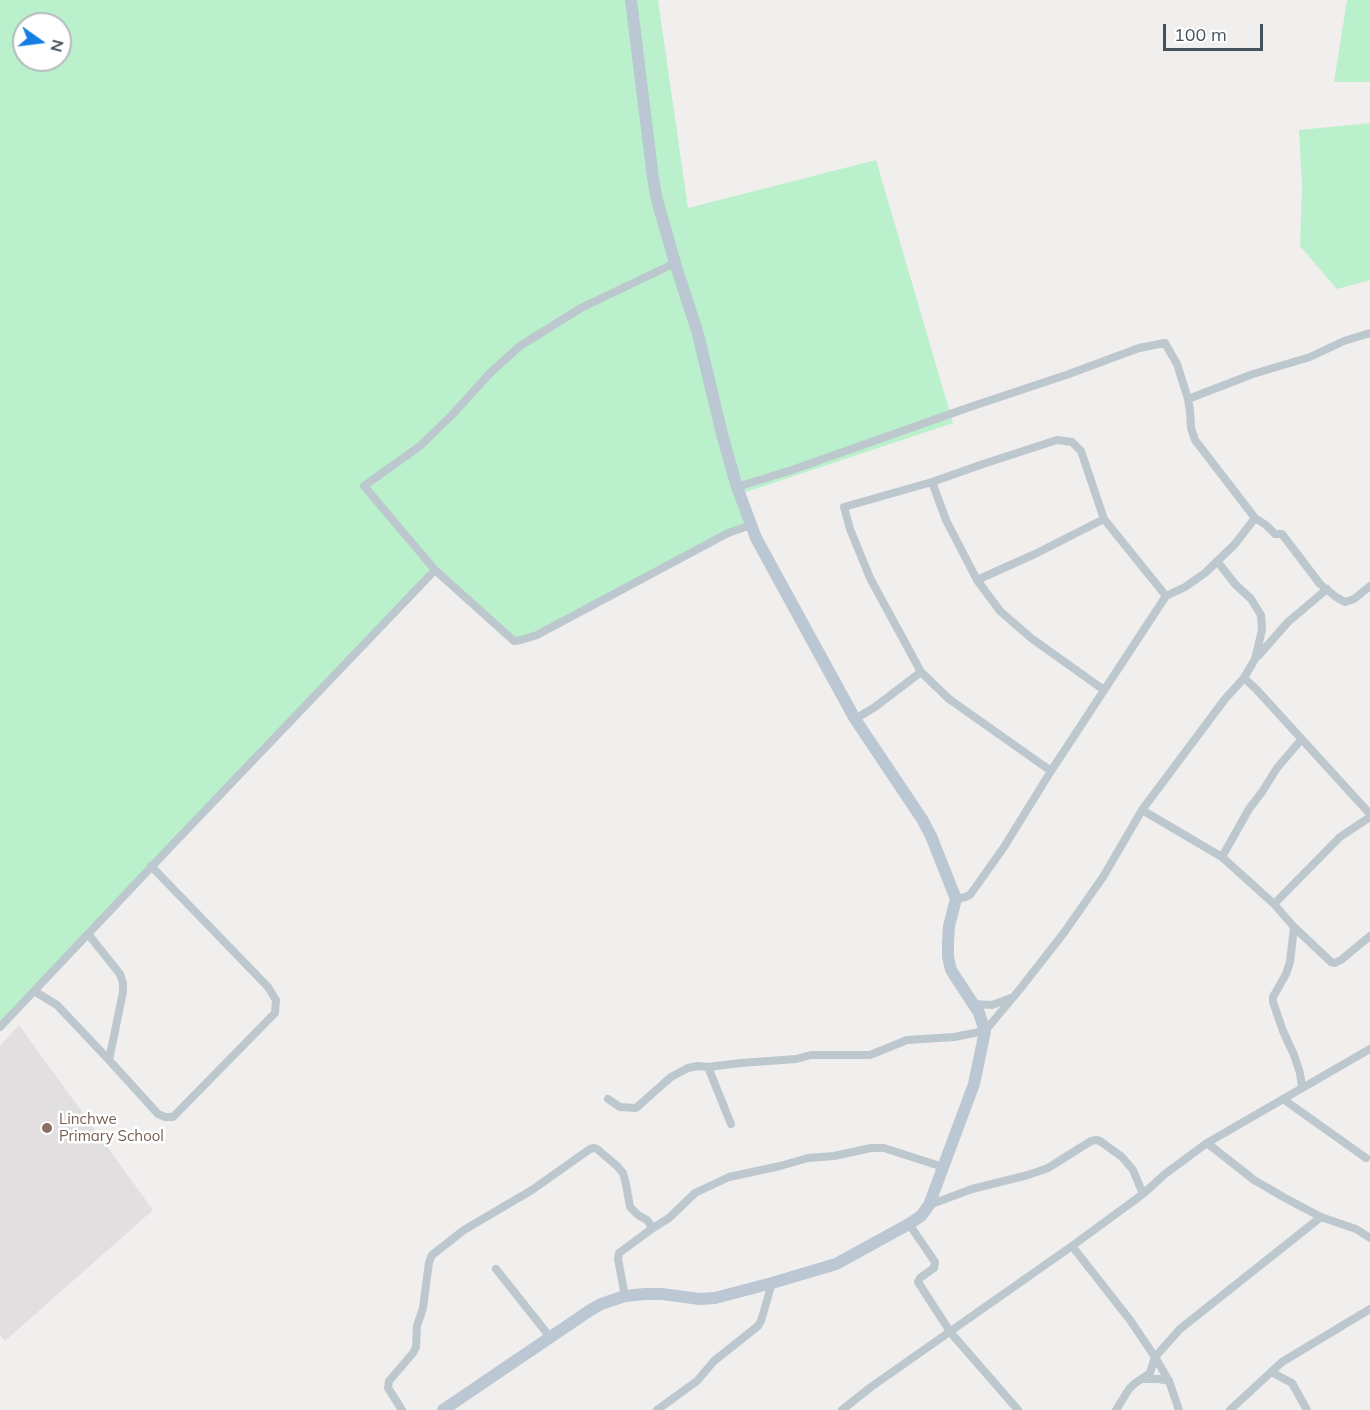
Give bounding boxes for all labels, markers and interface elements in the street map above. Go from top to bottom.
north arrow [12,12,72,72]
scale bar [1166,12,1266,50]
text: 100 m [1174,23,1227,46]
text: N [46,38,69,54]
place label: Linchwe Primary School [59,1110,164,1145]
marker: Linchwe Primary School [40,1121,54,1135]

